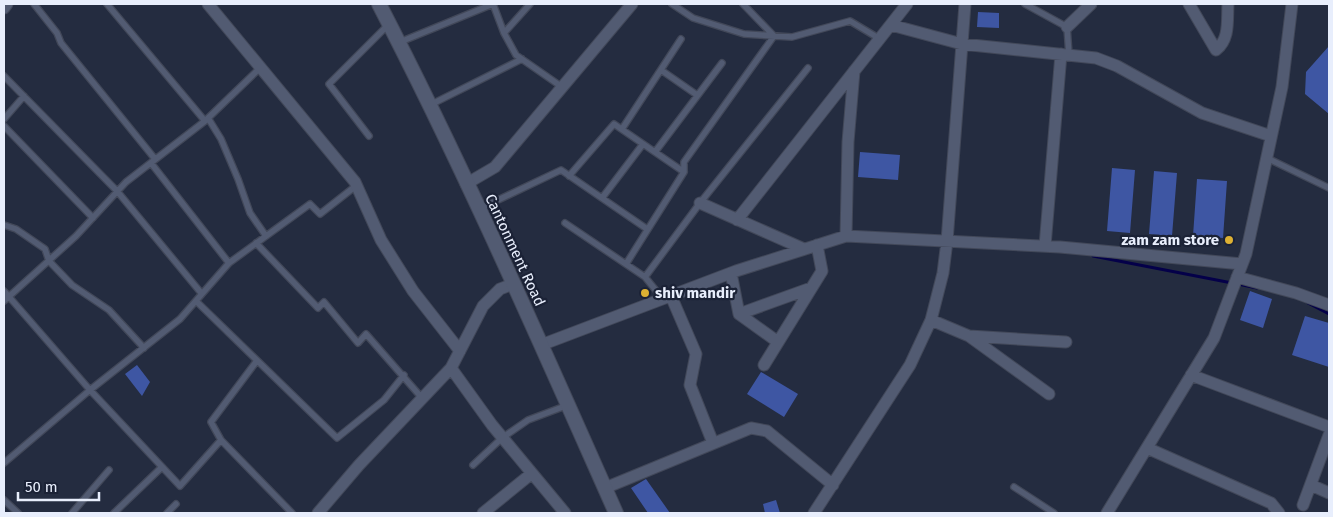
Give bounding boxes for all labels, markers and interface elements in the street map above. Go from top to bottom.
street label: Cantonment Road [481,191,549,309]
place label: zam zam store [1121,231,1219,249]
marker: zam zam store [1223,234,1235,246]
place label: shiv mandir [655,284,736,302]
marker: shiv mandir [639,287,651,299]
scale bar [18,470,99,502]
text: 50 m [25,478,58,496]

